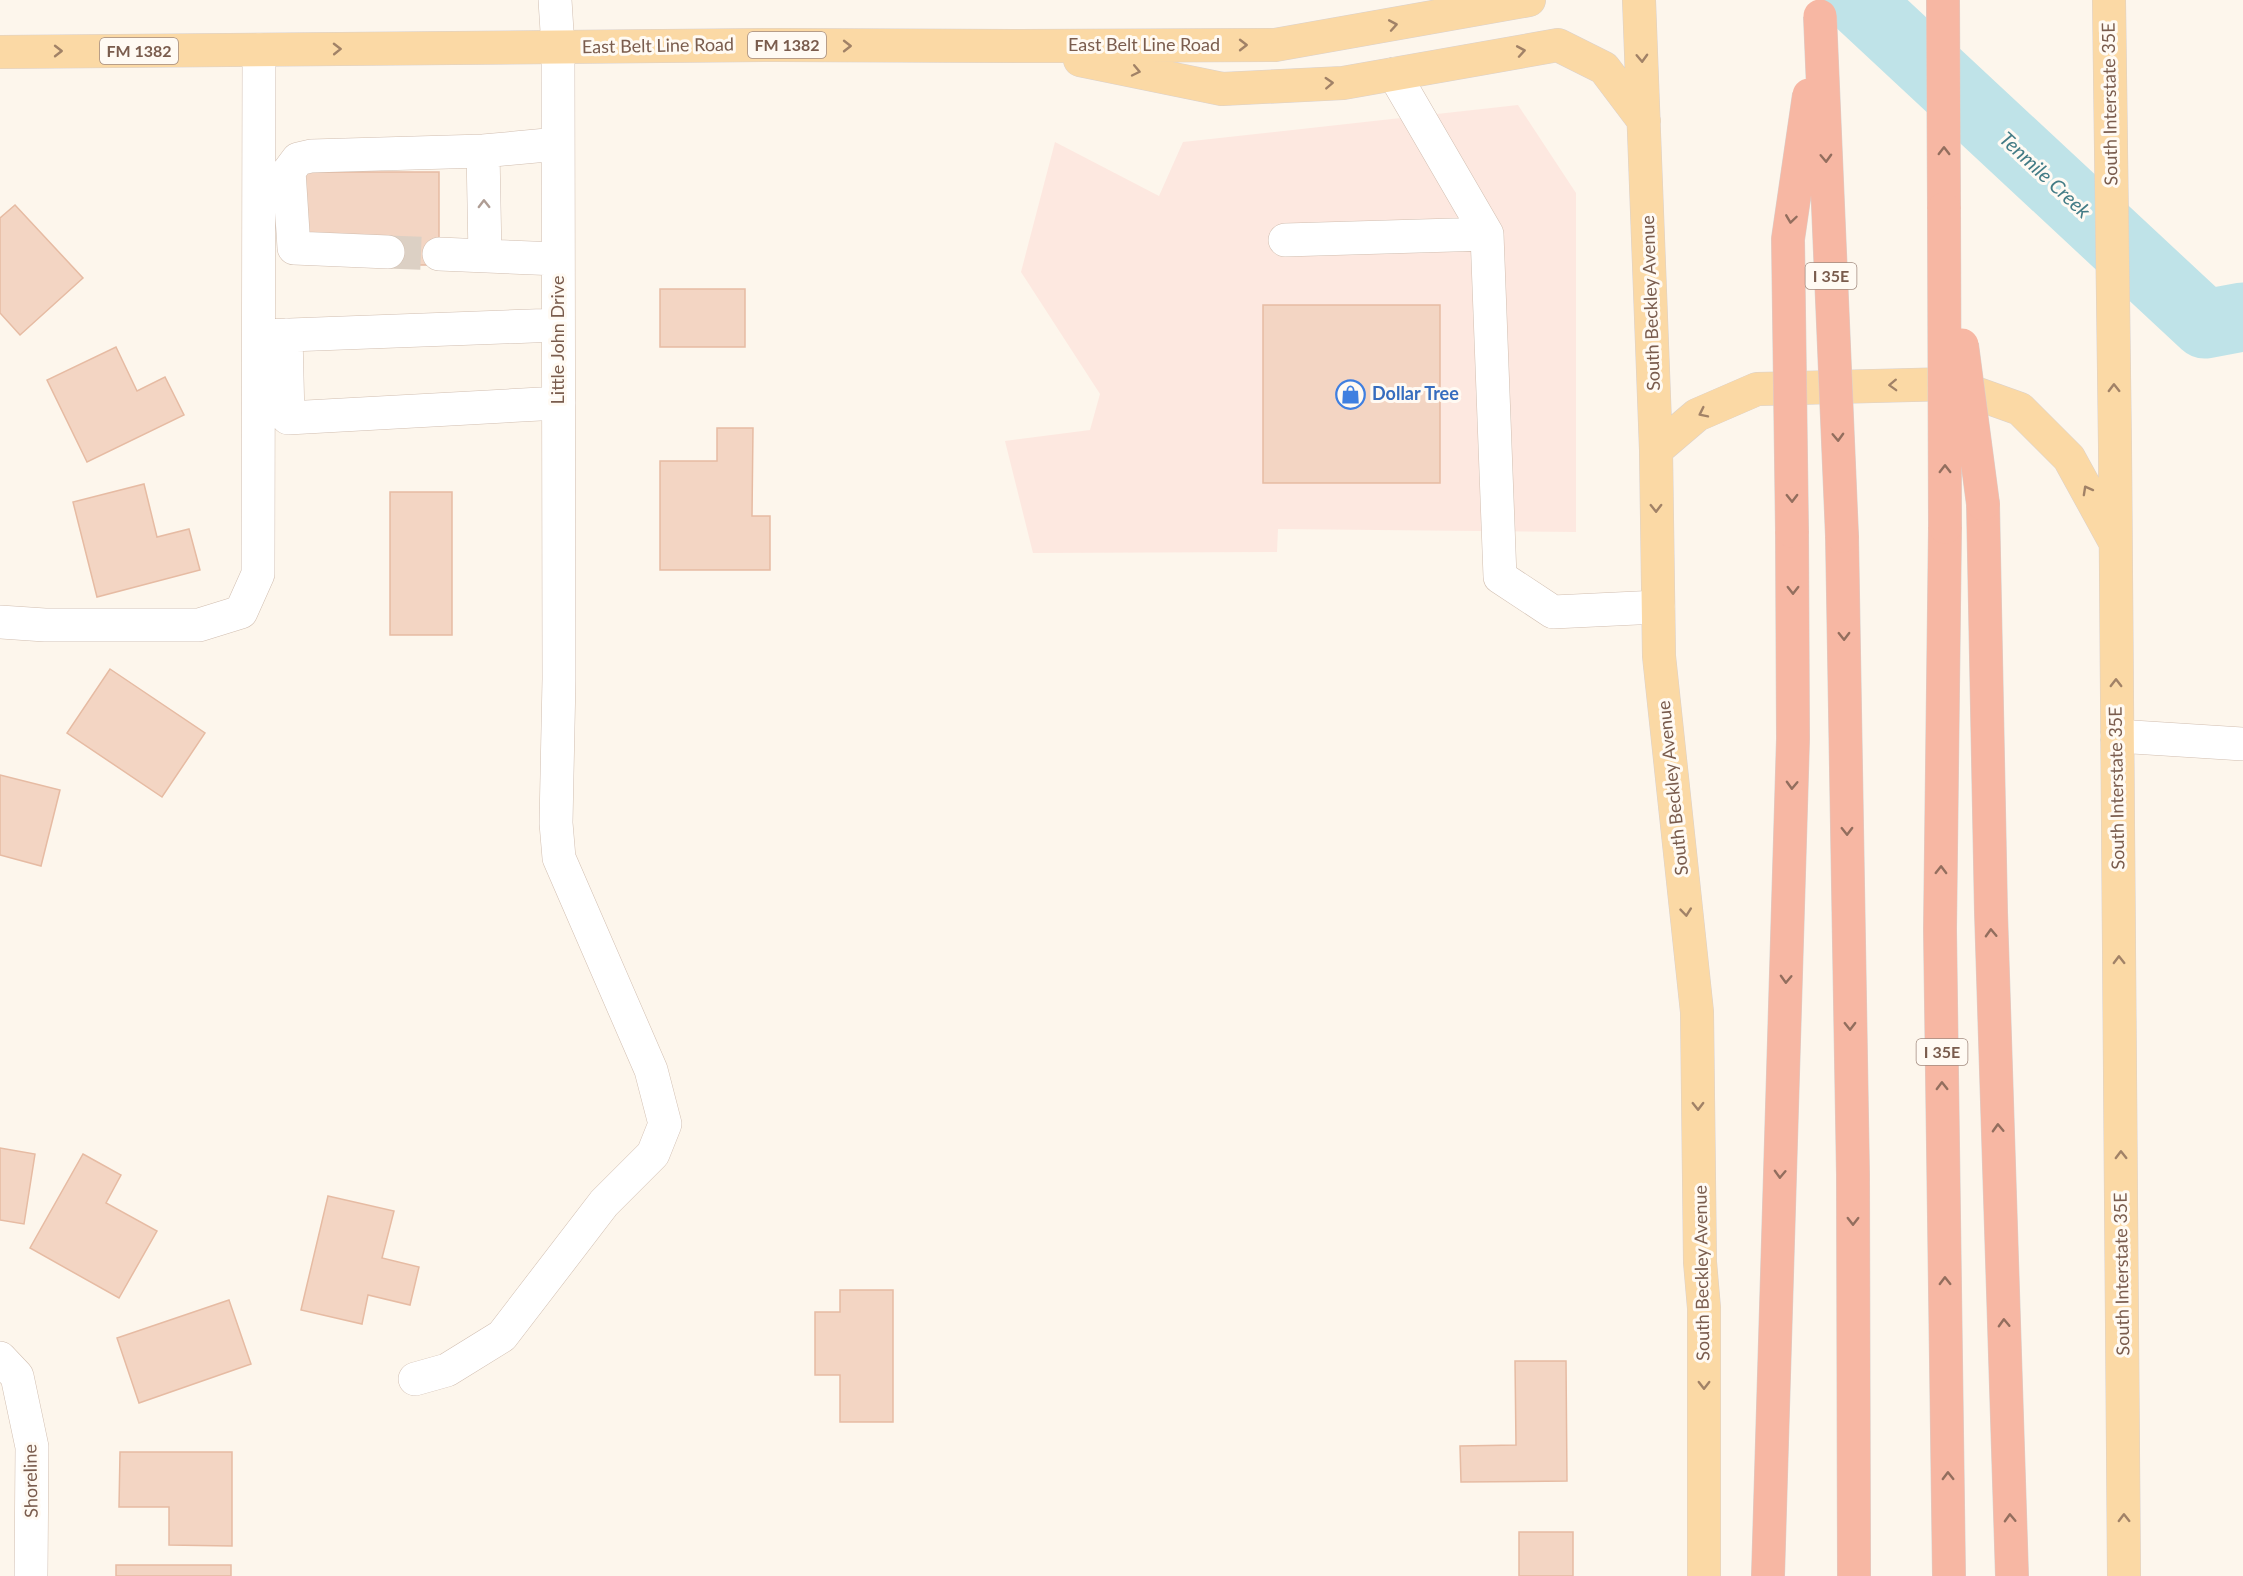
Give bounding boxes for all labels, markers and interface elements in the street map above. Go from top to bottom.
one-way arrow [1388,19,1398,32]
street label: South Interstate 35E [2097,22,2121,186]
road number: FM 1382 [748,32,826,58]
street label: East Belt Line Road [582,33,734,57]
street label: East Belt Line Road [1068,33,1220,55]
road number: FM 1382 [100,38,178,64]
one-way arrow [843,39,852,52]
one-way arrow [1239,39,1248,51]
one-way arrow [332,43,341,55]
one-way arrow [54,45,63,57]
one-way arrow [1516,45,1526,58]
one-way arrow [1635,54,1648,63]
one-way arrow [1131,64,1141,77]
one-way arrow [1324,77,1333,90]
water label: Tenmile Creek [1995,126,2096,223]
one-way arrow [1938,146,1950,155]
one-way arrow [1820,154,1833,163]
one-way arrow [478,199,490,208]
street label: South Beckley Avenue [1636,215,1664,391]
one-way arrow [1785,215,1797,224]
road number: I 35E [1806,263,1856,289]
street label: Little John Drive [546,276,568,404]
shop icon: Dollar Tree [1335,378,1367,410]
one-way arrow [1889,379,1898,392]
place label: Dollar Tree [1372,382,1459,404]
one-way arrow [2108,384,2120,393]
one-way arrow [1699,405,1710,417]
one-way arrow [1832,433,1845,442]
one-way arrow [1939,464,1951,473]
one-way arrow [2083,486,2094,496]
one-way arrow [1786,494,1798,503]
one-way arrow [1650,504,1663,513]
one-way arrow [1787,585,1799,594]
one-way arrow [1838,632,1850,641]
one-way arrow [2110,678,2122,687]
street label: South Beckley Avenue [1652,700,1692,877]
street label: South Interstate 35E [2104,706,2128,870]
one-way arrow [1786,780,1798,789]
one-way arrow [1841,826,1853,835]
one-way arrow [1935,865,1947,874]
one-way arrow [1679,907,1692,916]
one-way arrow [1985,928,1998,937]
one-way arrow [2113,955,2125,964]
one-way arrow [1780,975,1793,984]
one-way arrow [1844,1021,1856,1030]
road number: I 35E [1916,1039,1968,1065]
one-way arrow [1936,1081,1949,1090]
one-way arrow [1692,1102,1704,1111]
one-way arrow [1991,1123,2004,1132]
one-way arrow [2115,1150,2127,1159]
one-way arrow [1774,1170,1787,1179]
street label: South Beckley Avenue [1688,1185,1714,1361]
street label: South Interstate 35E [2109,1192,2133,1356]
one-way arrow [1847,1216,1859,1225]
one-way arrow [1939,1276,1951,1285]
one-way arrow [1997,1318,2010,1327]
one-way arrow [1698,1381,1710,1390]
street label: Shoreline [18,1444,42,1518]
one-way arrow [1942,1471,1954,1480]
one-way arrow [2003,1513,2016,1522]
one-way arrow [2118,1513,2130,1522]

